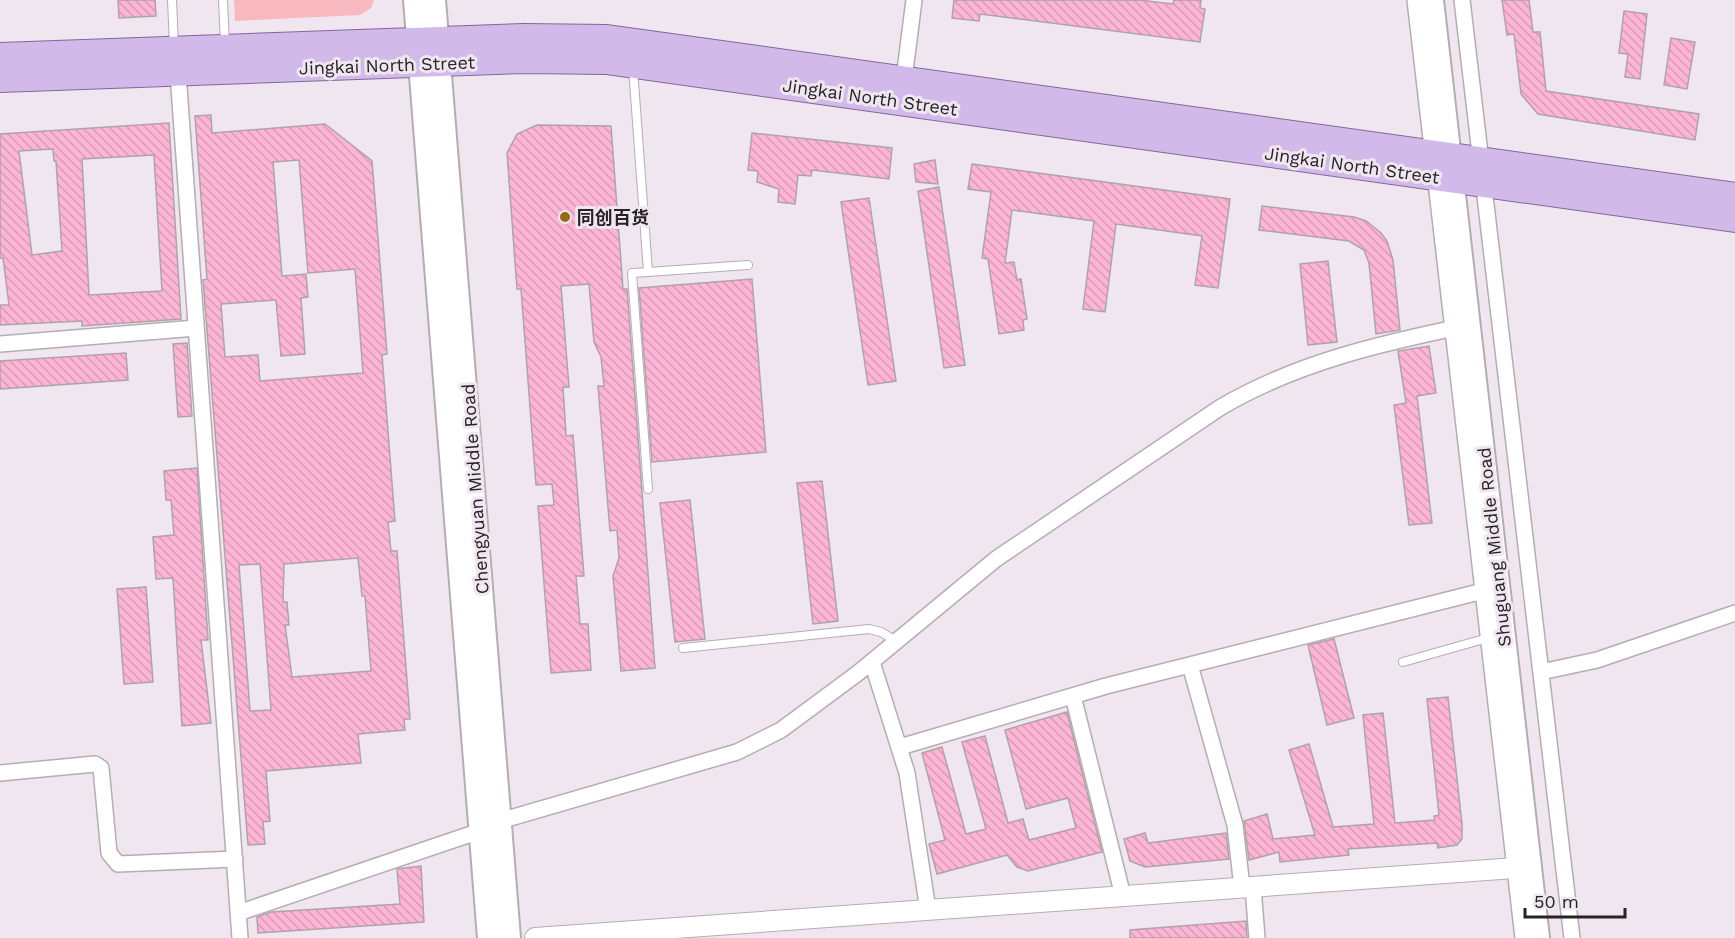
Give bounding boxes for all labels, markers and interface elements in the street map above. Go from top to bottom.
street label: Jingkai North Street [298,51,476,79]
street label: Jingkai North Street [781,74,959,120]
street label: Jingkai North Street [1263,142,1441,188]
place label: 同创百货 [577,207,649,228]
marker: 同创百货 [558,210,572,224]
street label: Chengyuan Middle Road [457,383,493,595]
street label: Shuguang Middle Road [1473,446,1515,648]
scale bar [1525,881,1626,919]
text: 50 m [1534,891,1579,912]

